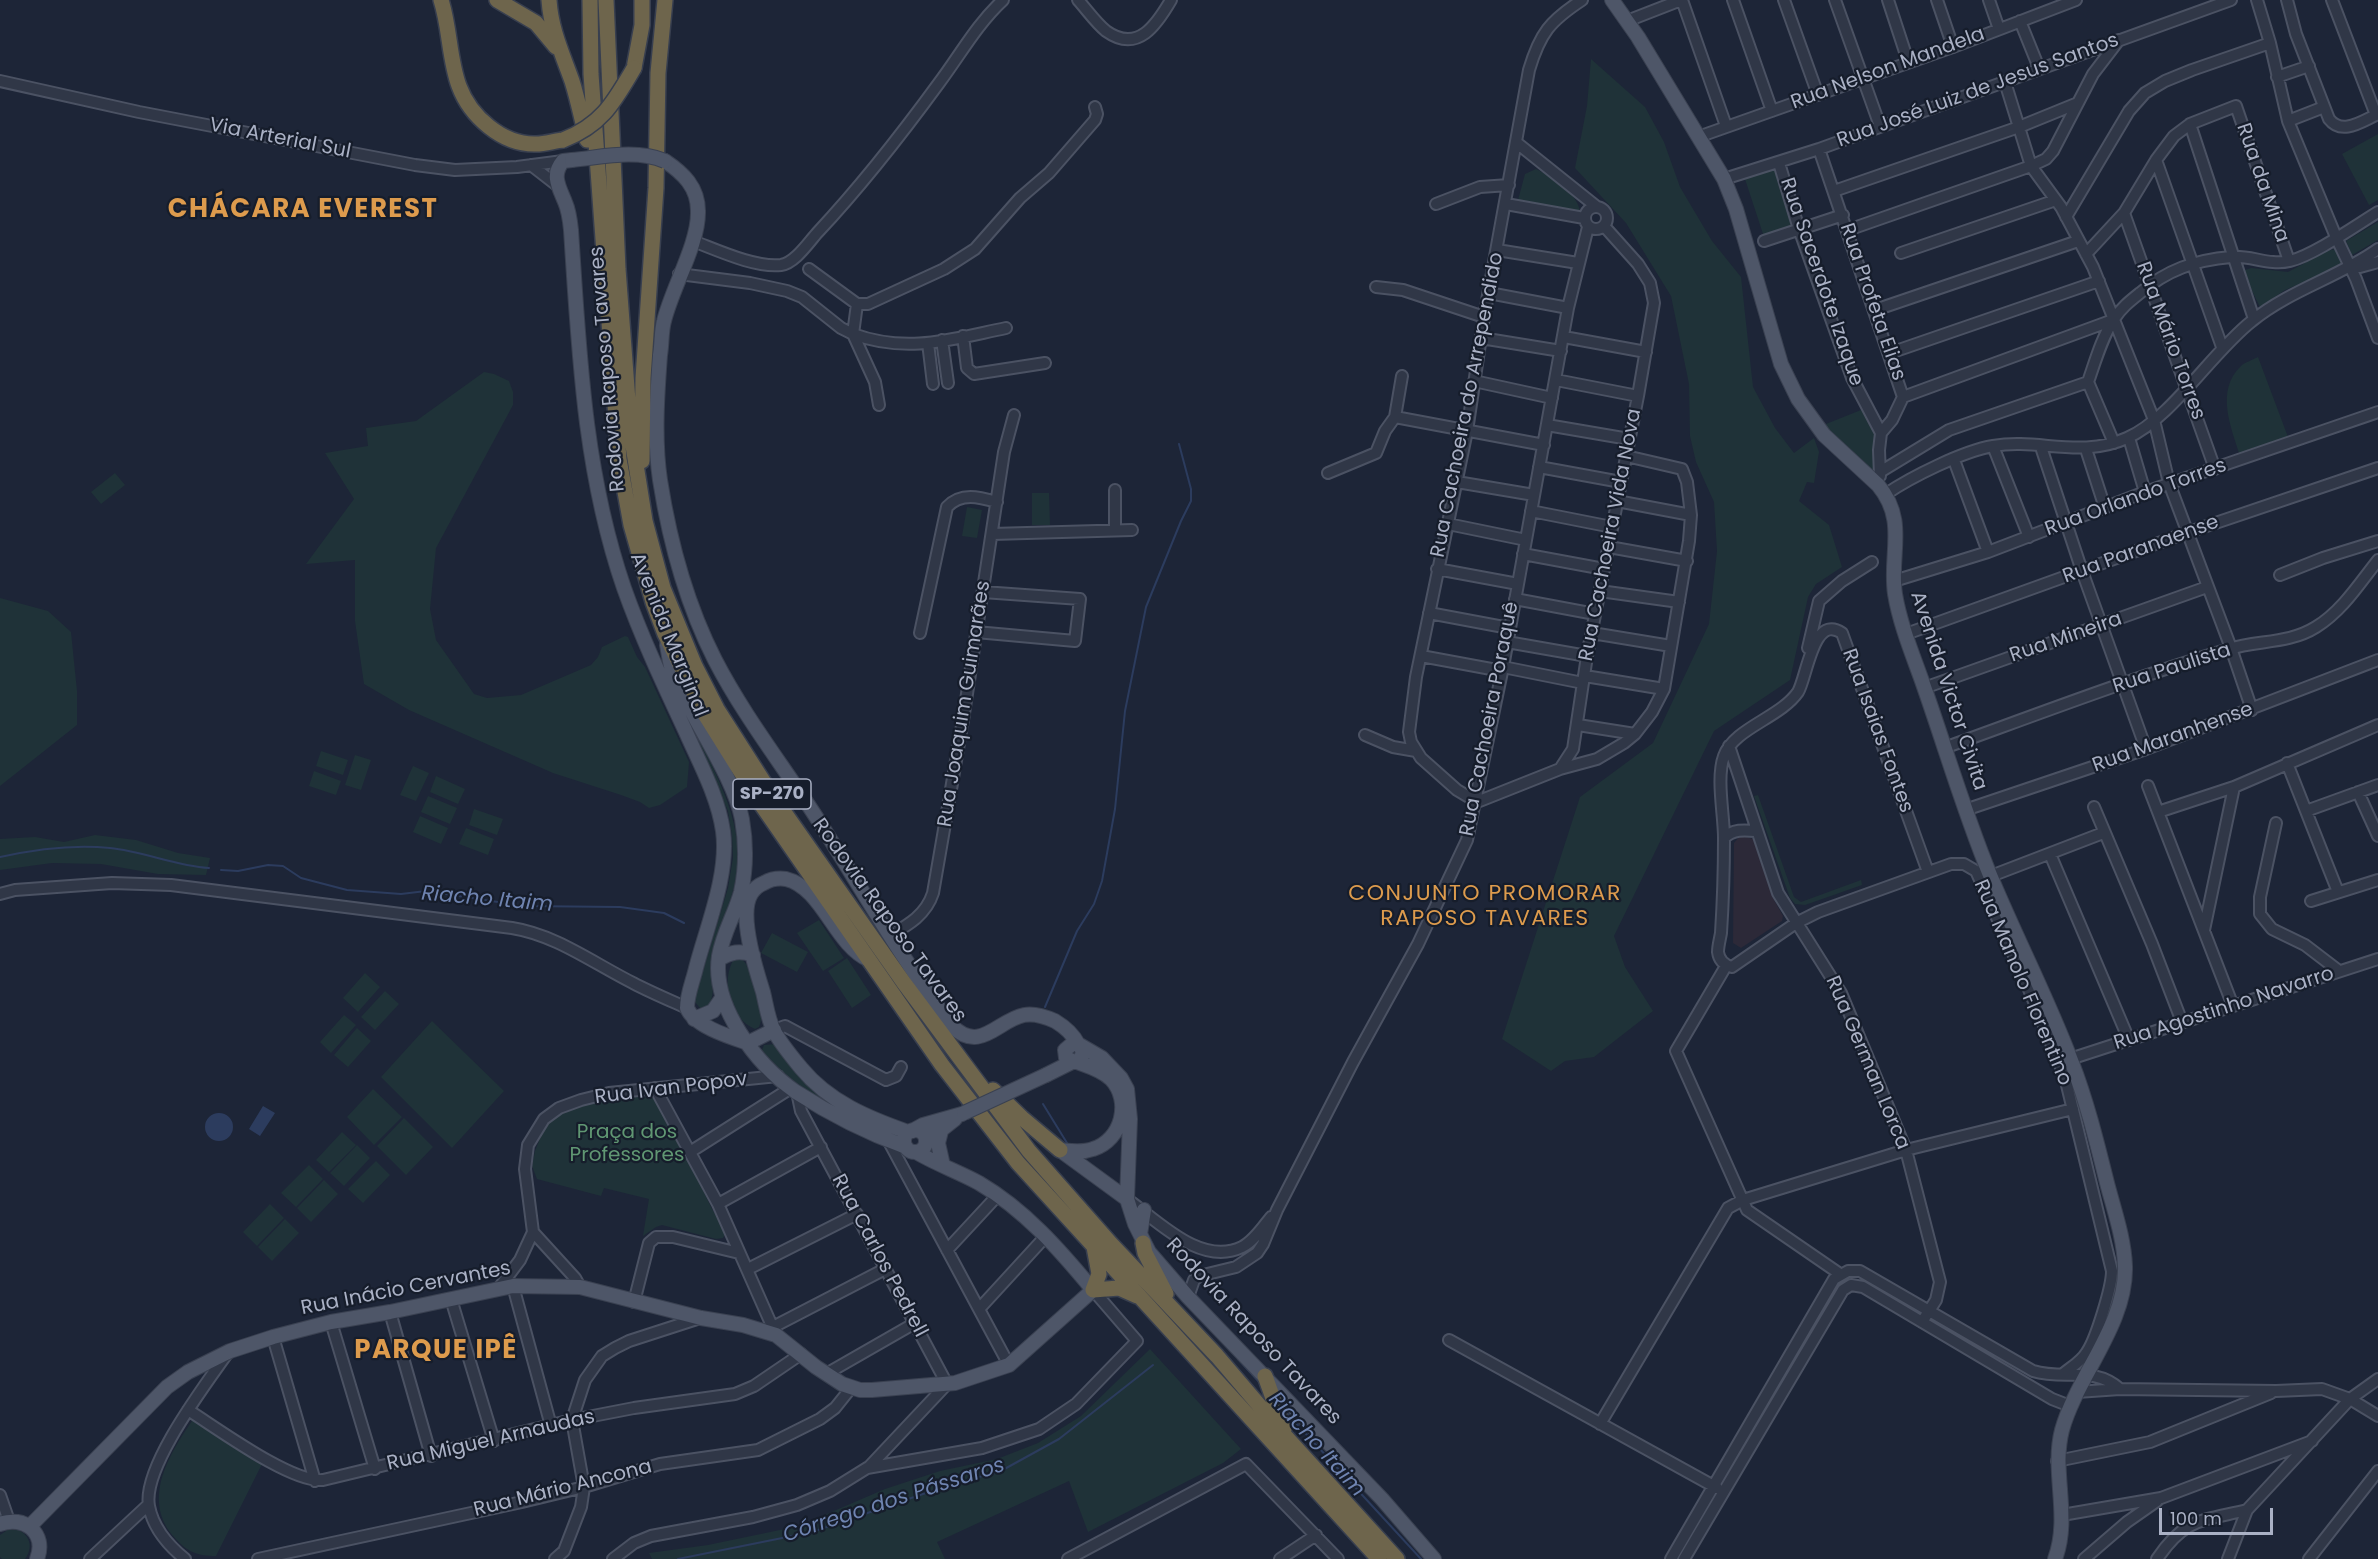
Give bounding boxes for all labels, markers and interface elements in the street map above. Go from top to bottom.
street label: Rua Nelson Mandela [1788,23,1988,115]
street label: Rua José Luiz de Jesus Santos [1834,29,2122,153]
street label: Via Arterial Sul [207,114,353,164]
street label: Rua da Mina [2230,120,2294,246]
street label: Rua Sacerdote Izaque [1774,175,1868,389]
district label: CHÁCARA EVEREST [168,194,438,226]
street label: Rua Profeta Elias [1834,220,1910,384]
street label: Rodovia Raposo Tavares [585,245,631,493]
street label: Rua Cachoeira do Arrependido [1427,251,1509,559]
street label: Rua Mário Torres [2130,259,2210,423]
street label: Rua Cachoeira Vida Nova [1575,407,1647,663]
street label: Rua Orlando Torres [2042,454,2230,542]
street label: Rua Paranaense [2060,511,2222,589]
street label: Avenida Marginal [624,549,712,721]
street label: Rua Joaquim Guimarães [934,579,996,829]
street label: Avenida Victor Civita [1904,588,1992,794]
street label: Rua Cachoeira Poraquê [1455,600,1525,838]
street label: Rua Mineira [2007,608,2125,668]
street label: Rua Paulista [2110,639,2234,699]
street label: Rua Isaias Fontes [1836,646,1918,816]
street label: Rua Maranhense [2089,698,2257,778]
road number: SP-270 [733,779,811,809]
street label: Rodovia Raposo Tavares [807,814,971,1028]
street label: Rua Manolo Florentino [1968,876,2076,1090]
district label: CONJUNTO PROMORAR RAPOSO TAVARES [1348,881,1622,932]
water label: Riacho Itaim [420,882,554,918]
street label: Rua Agostinho Navarro [2111,962,2337,1056]
street label: Rua German Lorca [1820,973,1914,1153]
street label: Rua Ivan Popov [593,1068,749,1110]
park label: Praça dos Professores [570,1121,684,1168]
street label: Rua Carlos Pedrell [826,1170,932,1342]
street label: Rodovia Raposo Tavares [1160,1234,1346,1430]
street label: Rua Inácio Cervantes [299,1257,513,1321]
district label: PARQUE IPÊ [354,1335,518,1367]
water label: Riacho Itaim [1263,1388,1369,1502]
street label: Rua Miguel Arnaudas [385,1405,597,1477]
water label: Córrego dos Pássaros [780,1453,1008,1549]
street label: Rua Mário Ancona [471,1455,655,1523]
scale bar [2162,1496,2276,1534]
text: 100 m [2170,1506,2222,1531]

